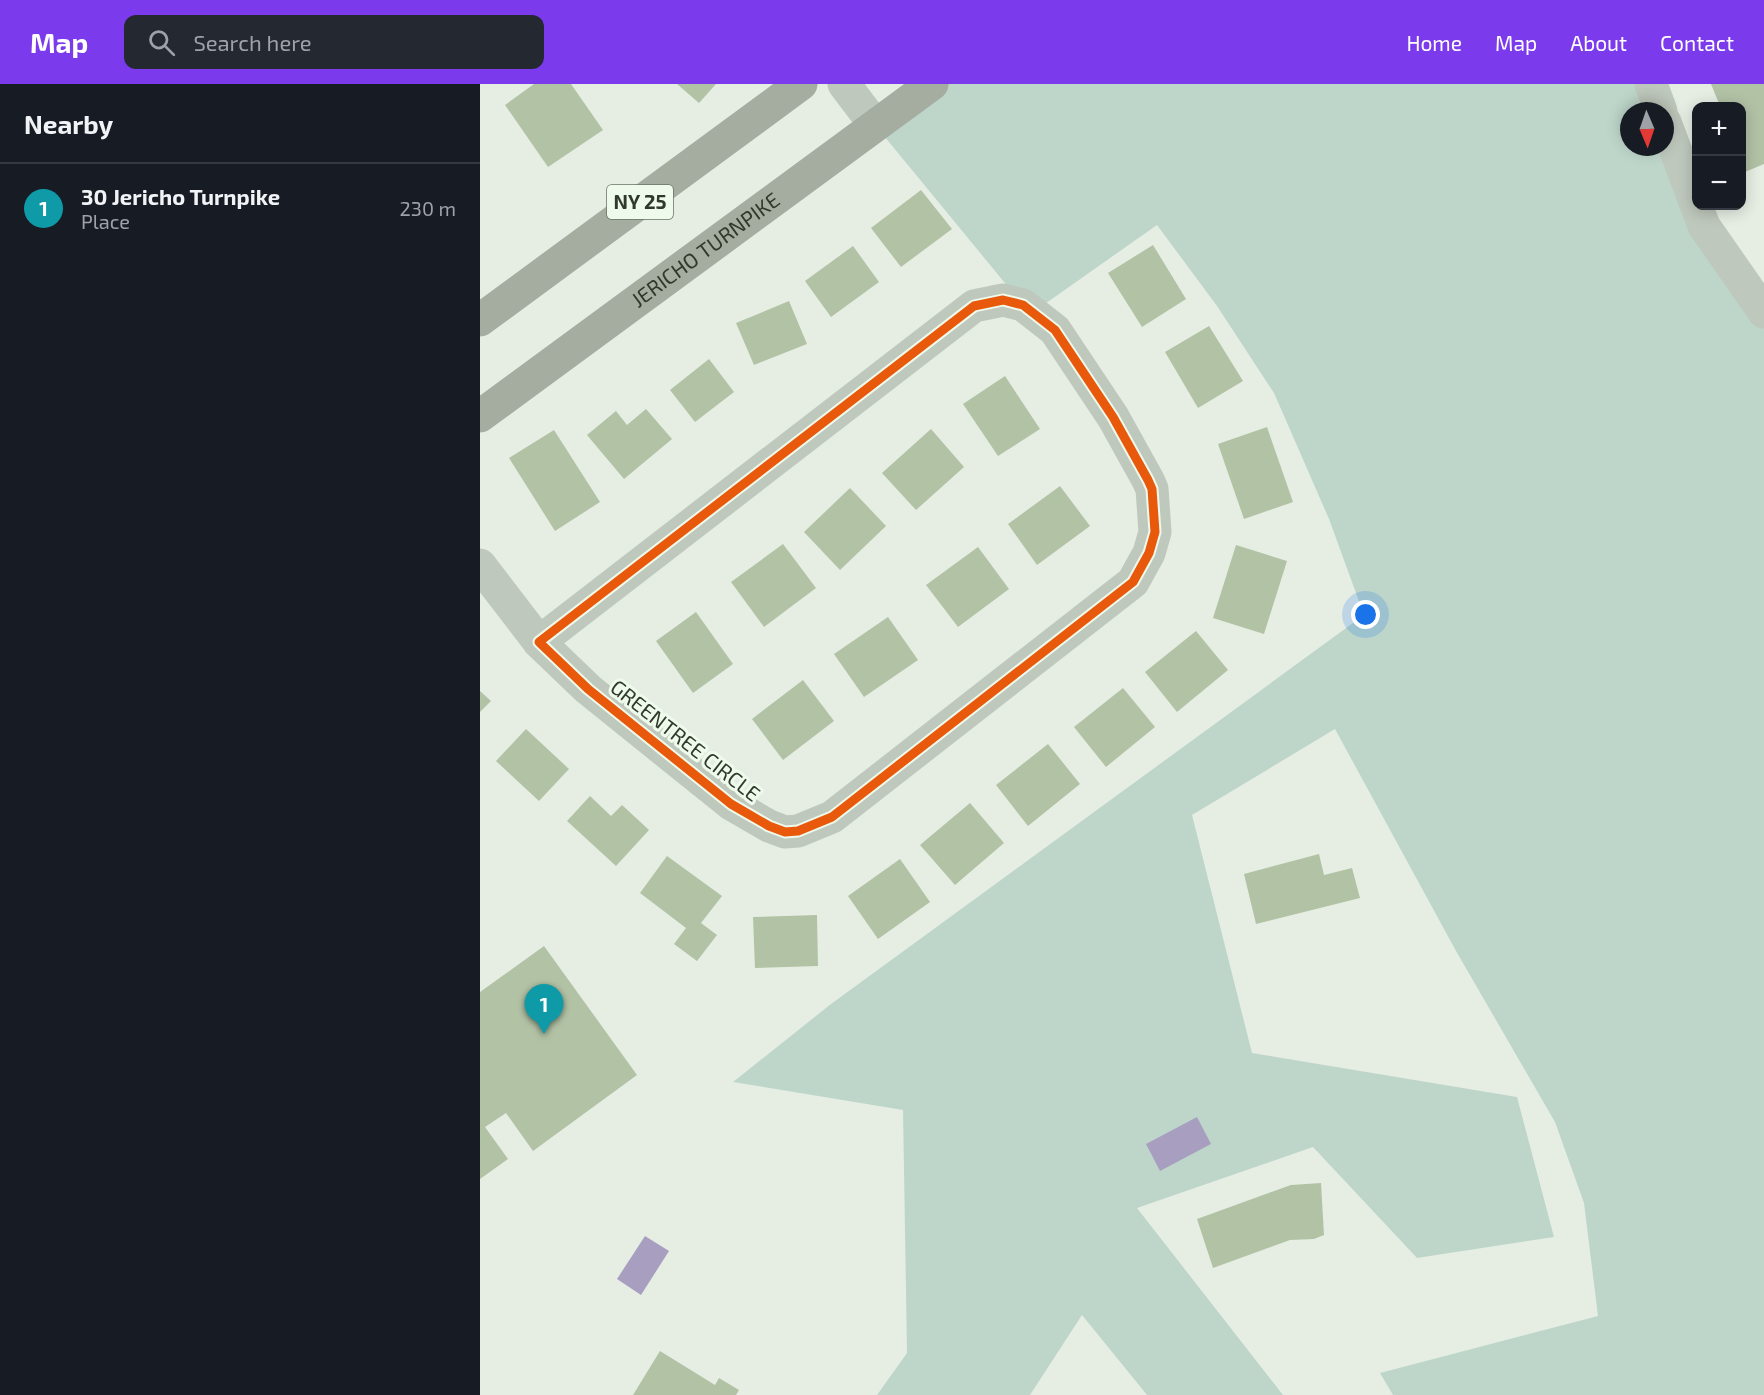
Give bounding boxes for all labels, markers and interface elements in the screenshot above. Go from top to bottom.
search box [124,15,544,69]
text: Map [30,25,88,59]
icon: search [145,26,178,59]
text: Search here [193,29,312,55]
text: Home [1406,30,1462,55]
text: Map [1495,30,1537,55]
text: About [1570,30,1627,55]
text: Contact [1660,30,1734,55]
north arrow [1620,102,1674,156]
map controls [1692,102,1746,210]
button: + [1692,102,1746,156]
text: Nearby [24,108,113,139]
button: − [1692,156,1746,210]
text: 30 Jericho Turnpike [81,183,280,209]
road number: NY 25 [607,185,673,219]
street label: JERICHO TURNPIKE [626,186,784,312]
text: 1 [39,196,48,220]
text: 230 m [400,196,456,220]
text: Place [81,209,130,233]
your location [1351,600,1380,629]
street label: GREENTREE CIRCLE [606,674,766,806]
pin: 1 [524,984,564,1034]

